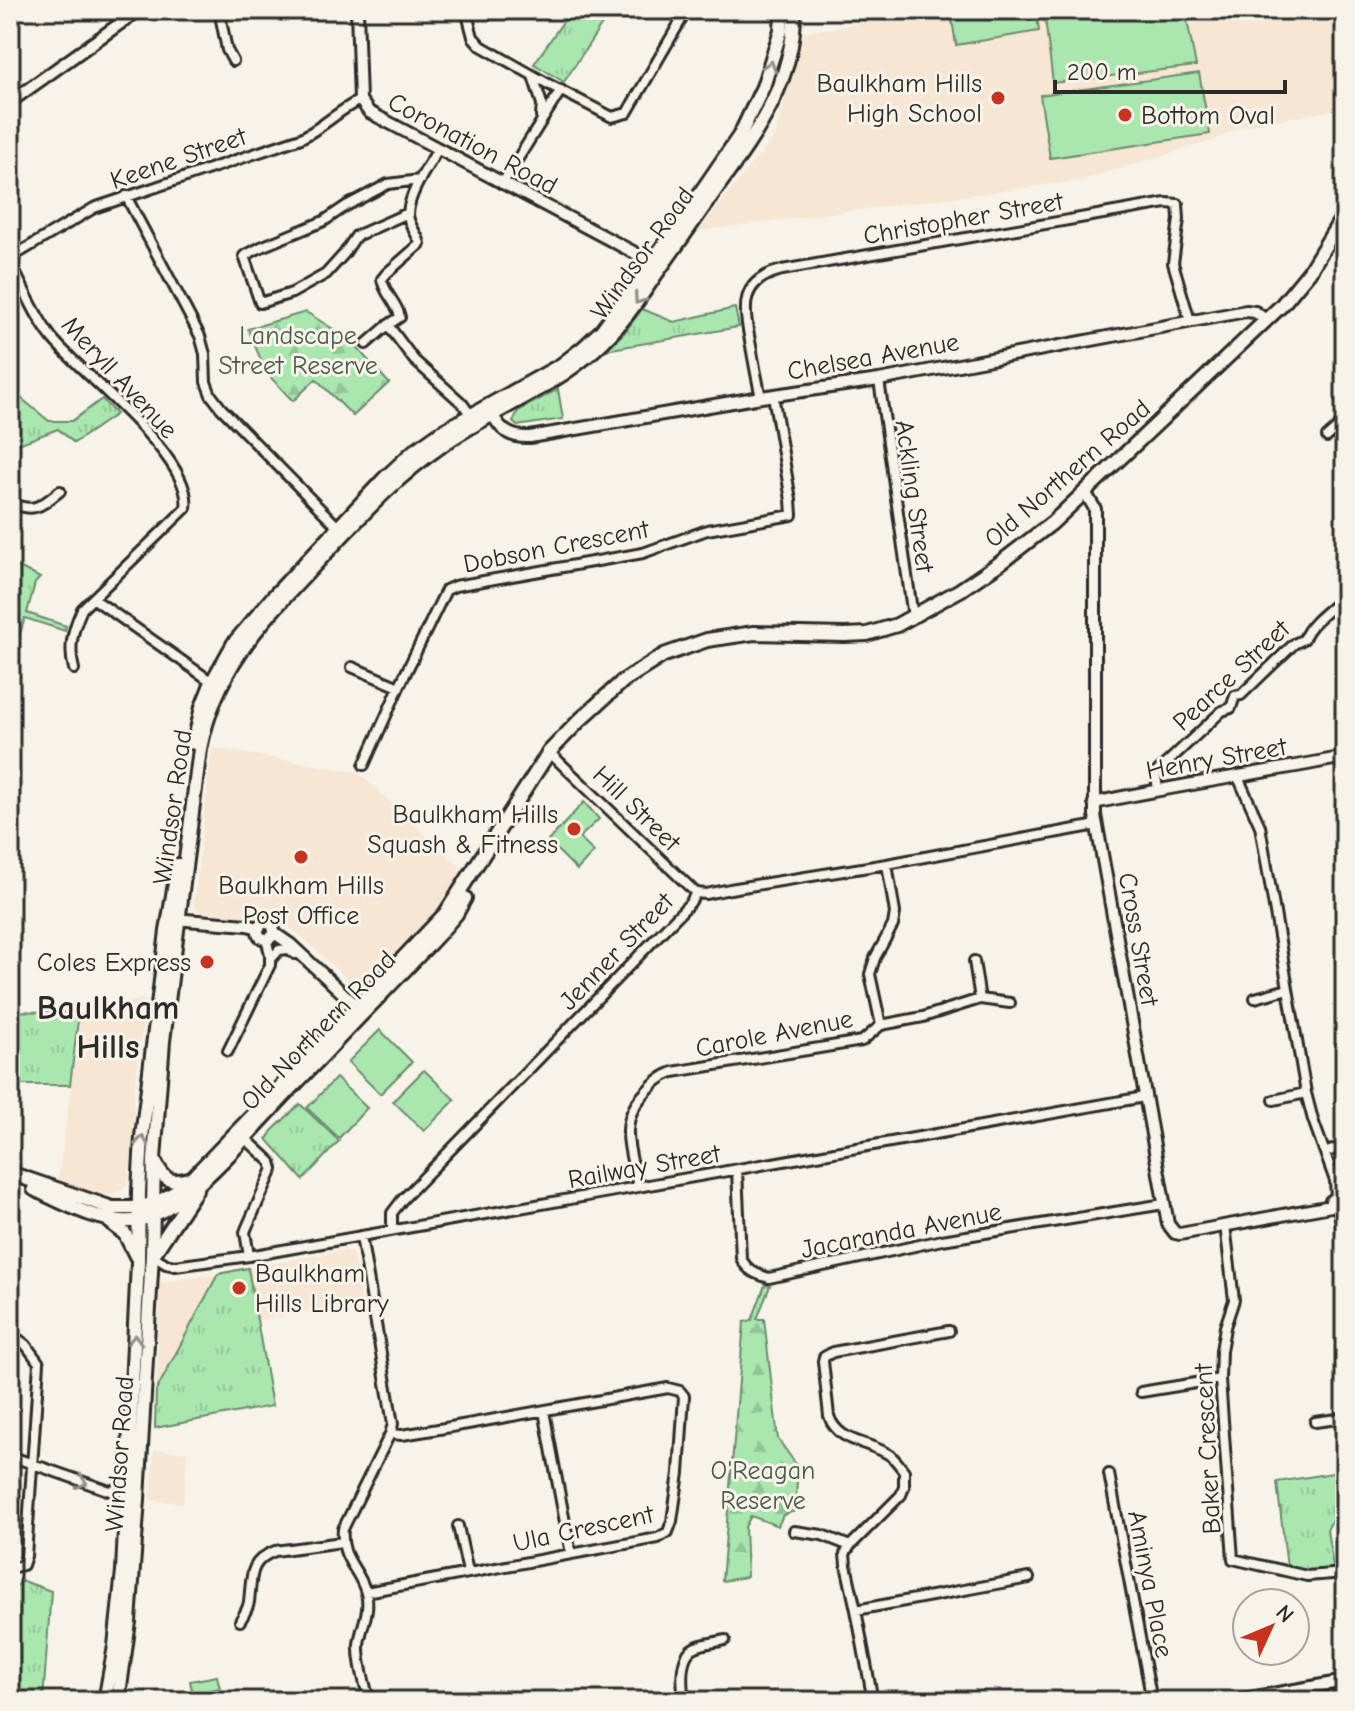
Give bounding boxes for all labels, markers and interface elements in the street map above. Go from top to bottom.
scale bar [1055,44,1285,94]
text: 200 m [1067,58,1137,86]
one-way arrow [761,60,777,73]
place label: Baulkham Hills High School [816,69,982,129]
street label: Coronation Road [383,87,562,201]
marker: Baulkham Hills High School [989,89,1007,107]
place label: Bottom Oval [1141,101,1275,131]
marker: Bottom Oval [1116,106,1134,124]
street label: Keene Street [106,121,252,196]
street label: Windsor Road [585,182,701,326]
street label: Christopher Street [861,186,1067,251]
one-way arrow [634,290,649,304]
street label: Meryll Avenue [55,310,183,445]
park label: Landscape Street Reserve [218,321,378,381]
street label: Chelsea Avenue [785,327,961,387]
street label: Old Northern Road [979,394,1157,554]
street label: Ackling Street [888,418,940,576]
street label: Dobson Crescent [461,514,653,580]
street label: Pearce Street [1167,613,1297,737]
street label: Windsor Road [147,728,199,887]
street label: Henry Street [1144,732,1290,786]
street label: Hill Street [586,760,687,859]
place label: Baulkham Hills Squash & Fitness [367,800,558,860]
marker: Baulkham Hills Squash & Fitness [565,820,583,838]
marker: Baulkham Hills Post Office [292,848,310,866]
street label: Cross Street [1112,870,1165,1010]
place label: Baulkham Hills Post Office [218,871,384,931]
street label: Jenner Street [554,886,681,1016]
street label: Old Northern Road [235,945,402,1117]
place label: Coles Express [37,948,191,978]
marker: Coles Express [198,953,216,971]
district label: Baulkham Hills [37,988,179,1067]
street label: Carole Avenue [693,1004,855,1064]
one-way arrow [133,1134,150,1147]
street label: Railway Street [566,1139,724,1195]
street label: Jacaranda Avenue [798,1197,1004,1265]
place label: Baulkham Hills Library [255,1259,389,1319]
marker: Baulkham Hills Library [230,1279,248,1297]
one-way arrow [126,1333,143,1346]
street label: Baker Crescent [1188,1361,1227,1535]
street label: Windsor Road [100,1375,140,1533]
park label: O'Reagan Reserve [710,1456,816,1516]
one-way arrow [74,1472,88,1488]
street label: Ula Crescent [510,1499,658,1558]
street label: Aminya Place [1121,1508,1179,1660]
north arrow [1231,1587,1311,1667]
text: N [1270,1600,1299,1628]

